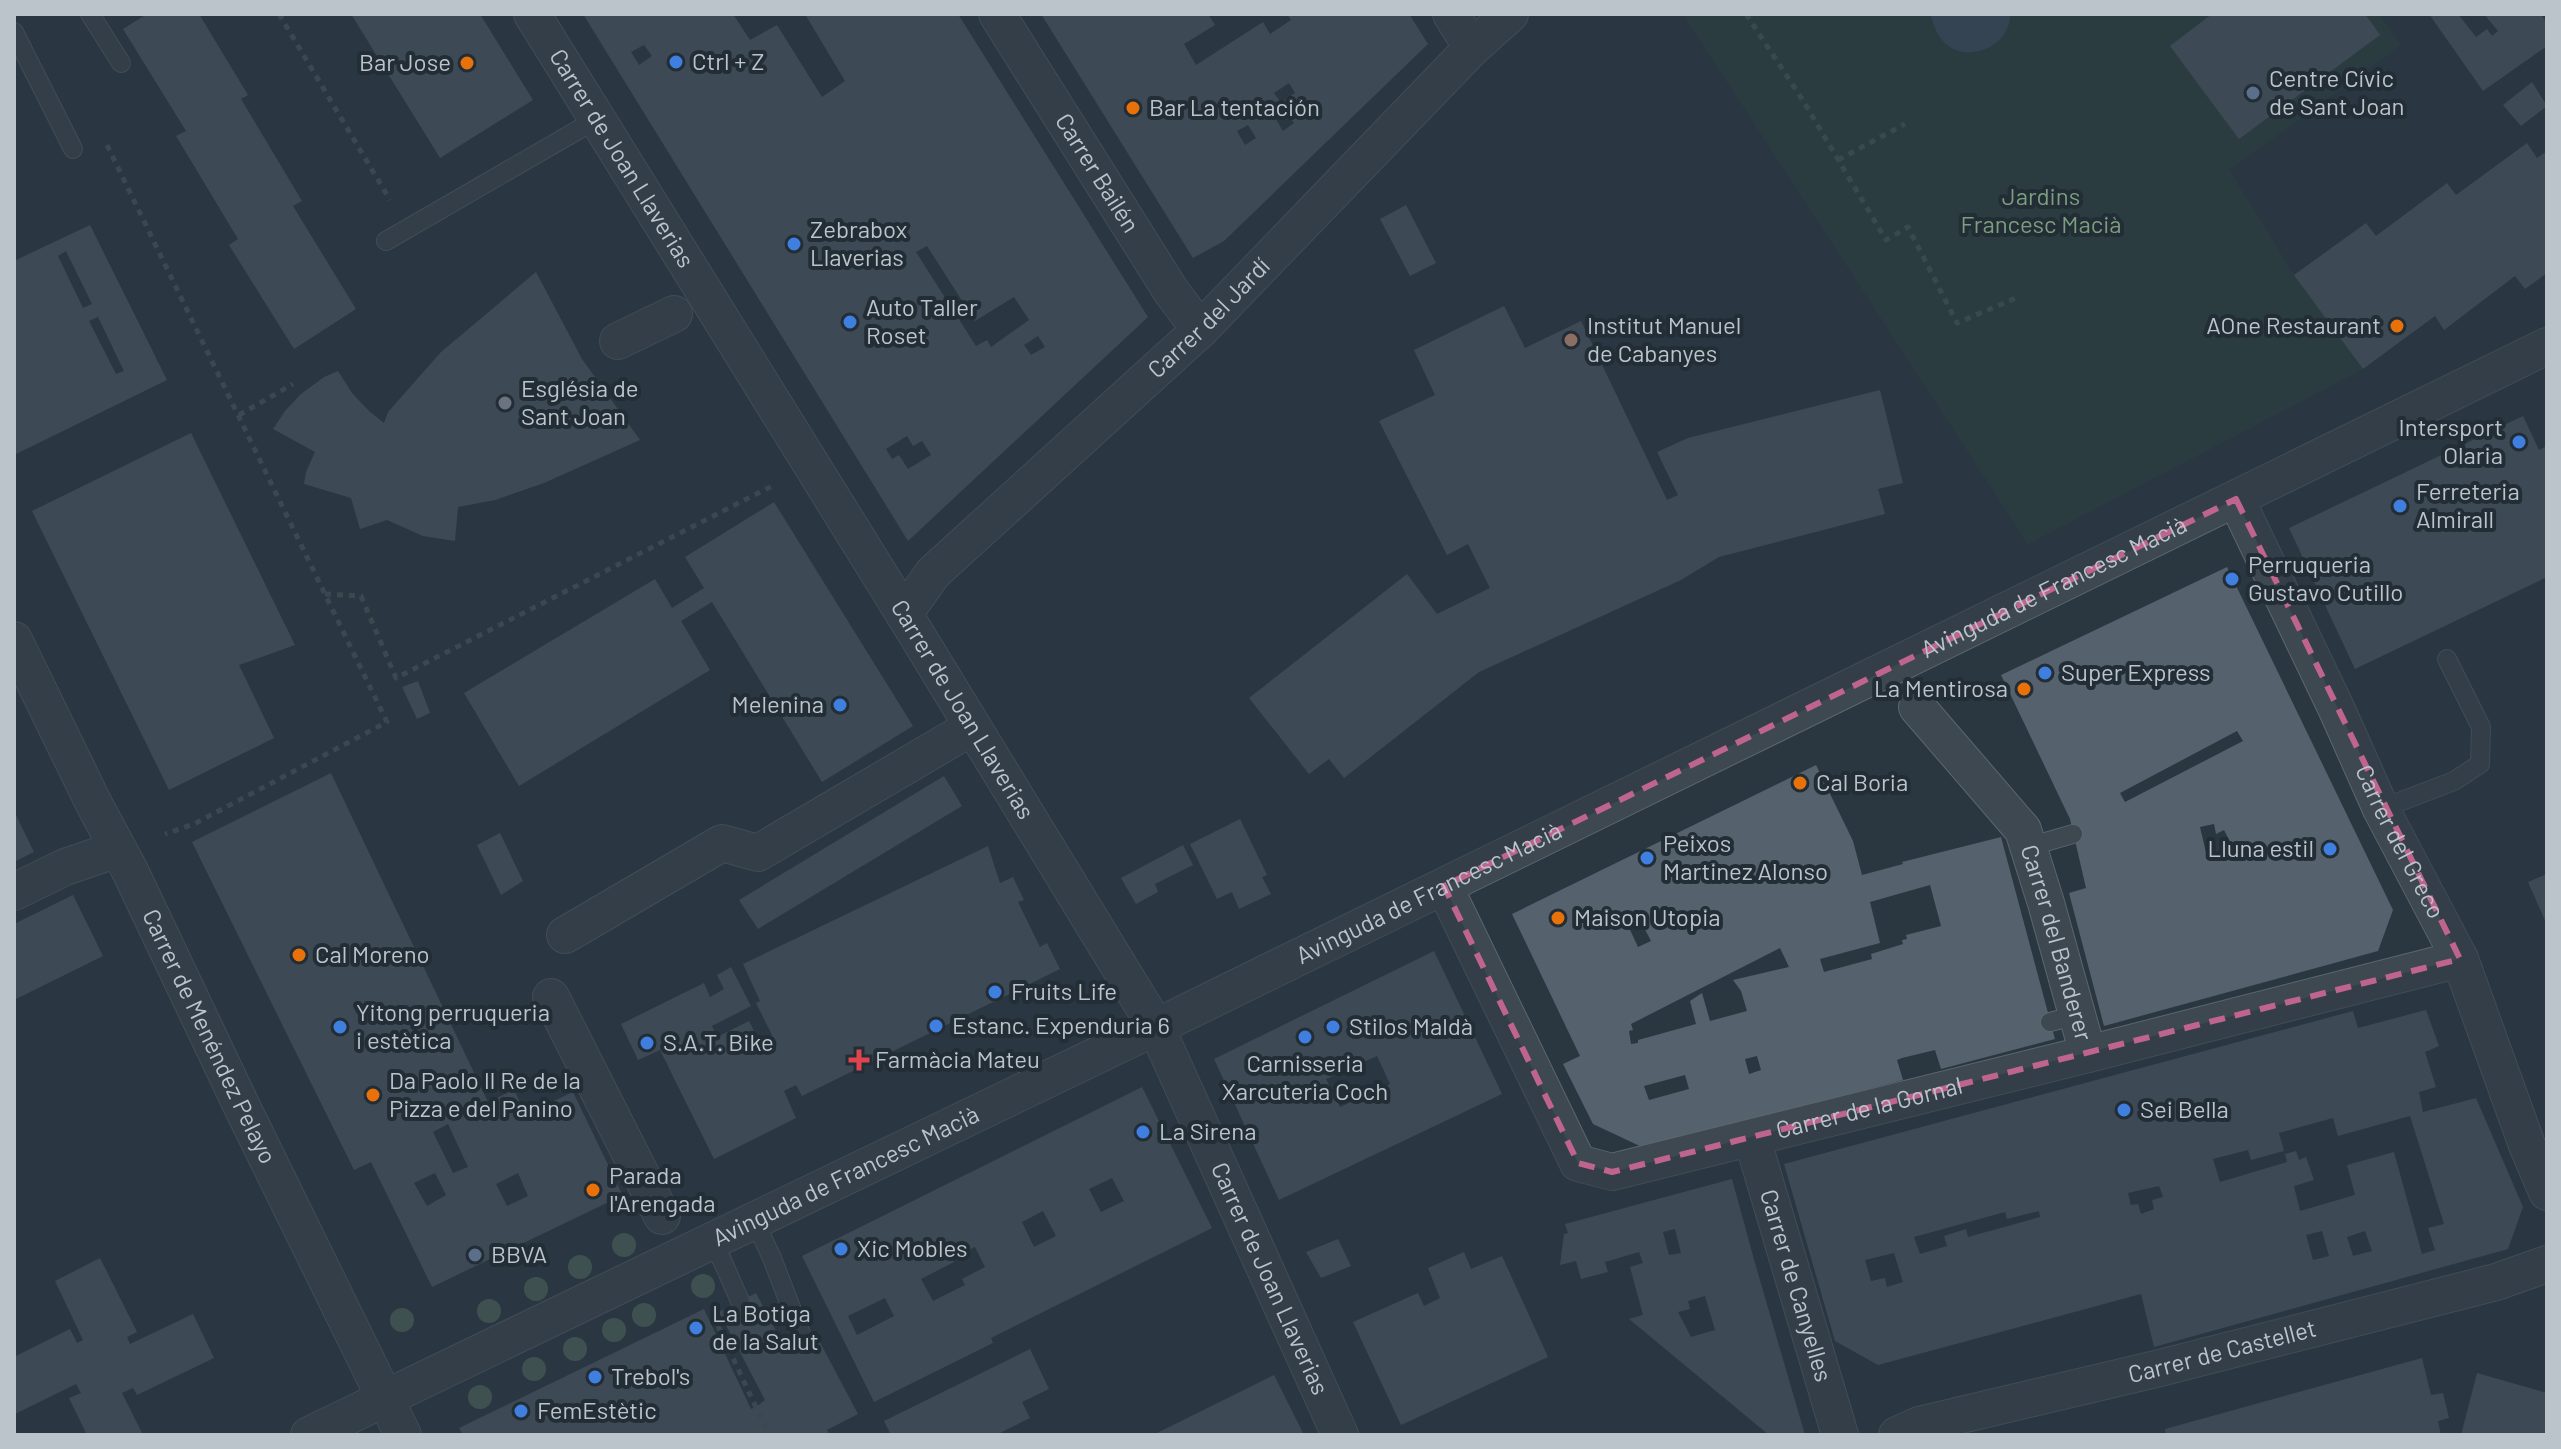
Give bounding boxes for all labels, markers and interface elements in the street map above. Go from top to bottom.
street label: Carrer de Joan Llaverias [544,43,702,272]
place label: Ctrl + Z [692,46,764,75]
place label: Bar Jose [359,47,451,76]
marker: Ctrl + Z [667,53,685,71]
marker: Bar Jose [458,54,476,72]
place label: Centre Cívic de Sant Joan [2269,63,2405,120]
marker: Centre Cívic de Sant Joan [2244,84,2262,102]
place label: Bar La tentación [1149,92,1320,121]
marker: Bar La tentación [1124,99,1142,117]
street label: Carrer Bailén [1050,108,1146,237]
park label: Jardins Francesc Macià [1960,181,2122,238]
place label: Zebrabox Llaverias [810,214,907,271]
marker: Zebrabox Llaverias [785,235,803,253]
street label: Carrer del Jardí [1141,251,1275,383]
place label: Auto Taller Roset [866,292,978,349]
place label: Institut Manuel de Cabanyes [1587,310,1741,367]
place label: AOne Restaurant [2206,310,2381,339]
marker: Auto Taller Roset [841,313,859,331]
marker: AOne Restaurant [2388,317,2406,335]
marker: Institut Manuel de Cabanyes [1562,331,1580,349]
place label: Església de Sant Joan [521,373,639,430]
marker: Església de Sant Joan [496,394,514,412]
place label: Intersport Olaria [2399,412,2503,469]
marker: Intersport Olaria [2510,433,2528,451]
place label: Ferreteria Almirall [2416,476,2520,533]
marker: Ferreteria Almirall [2391,497,2409,515]
street label: Avinguda de Francesc Macià [1916,509,2191,663]
place label: Perruqueria Gustavo Cutillo [2248,549,2403,606]
marker: Perruqueria Gustavo Cutillo [2223,570,2241,588]
street label: Carrer de Joan Llaverias [886,594,1042,824]
place label: Super Express [2061,657,2210,686]
marker: Super Express [2036,664,2054,682]
place label: La Mentirosa [1874,673,2008,702]
marker: La Mentirosa [2015,680,2033,698]
place label: Melenina [731,689,824,718]
marker: Melenina [831,696,849,714]
street label: Carrer del Greco [2350,760,2452,923]
place label: Cal Boria [1816,767,1908,796]
marker: Cal Boria [1791,774,1809,792]
street label: Avinguda de Francesc Macià [1291,815,1566,969]
place label: Peixos Martinez Alonso [1663,828,1828,885]
place label: Lluna estil [2208,833,2314,862]
marker: Lluna estil [2321,840,2339,858]
street label: Carrer del Banderer [2015,841,2100,1044]
marker: Peixos Martinez Alonso [1638,849,1656,867]
place label: Maison Utopia [1574,902,1721,931]
street label: Carrer de Menéndez Pelayo [137,904,284,1168]
marker: Maison Utopia [1549,909,1567,927]
place label: Cal Moreno [315,939,429,968]
marker: Cal Moreno [290,946,308,964]
place label: Fruits Life [1011,976,1117,1005]
marker: Fruits Life [986,983,1004,1001]
place label: Yitong perruqueria i estètica [356,997,550,1054]
place label: Estanc. Expenduria 6 [952,1010,1170,1039]
place label: Stilos Maldà [1349,1011,1473,1040]
marker: Estanc. Expenduria 6 [927,1017,945,1035]
marker: Yitong perruqueria i estètica [331,1018,349,1036]
marker: Stilos Maldà [1324,1018,1342,1036]
place label: S.A.T. Bike [663,1027,774,1056]
marker: Carnisseria Xarcuteria Coch [1296,1028,1314,1046]
marker: S.A.T. Bike [638,1034,656,1052]
place label: Farmàcia Mateu [875,1044,1040,1073]
place label: Carnisseria Xarcuteria Coch [1222,1048,1388,1105]
marker: Farmàcia Mateu [850,1051,868,1069]
place label: Da Paolo Il Re de la Pizza e del Panino [389,1065,581,1122]
street label: Carrer de la Gornal [1773,1070,1965,1144]
marker: Da Paolo Il Re de la Pizza e del Panino [364,1086,382,1104]
place label: Sei Bella [2140,1094,2229,1123]
street label: Avinguda de Francesc Macià [707,1099,983,1251]
marker: Sei Bella [2115,1101,2133,1119]
place label: La Sirena [1159,1116,1256,1145]
marker: La Sirena [1134,1123,1152,1141]
street label: Carrer de Joan Llaverias [1206,1157,1336,1399]
place label: Parada l'Arengada [609,1160,716,1217]
marker: Parada l'Arengada [584,1181,602,1199]
street label: Carrer de Canyelles [1755,1186,1839,1385]
place label: Xic Mobles [857,1233,968,1262]
place label: BBVA [491,1239,547,1268]
marker: Xic Mobles [832,1240,850,1258]
marker: BBVA [466,1246,484,1264]
place label: La Botiga de la Salut [712,1298,819,1355]
street label: Carrer de Castellet [2125,1313,2319,1388]
marker: La Botiga de la Salut [687,1319,705,1337]
place label: Trebol's [611,1361,690,1390]
marker: Trebol's [586,1368,604,1386]
place label: FemEstètic [537,1395,657,1424]
marker: FemEstètic [512,1402,530,1420]

